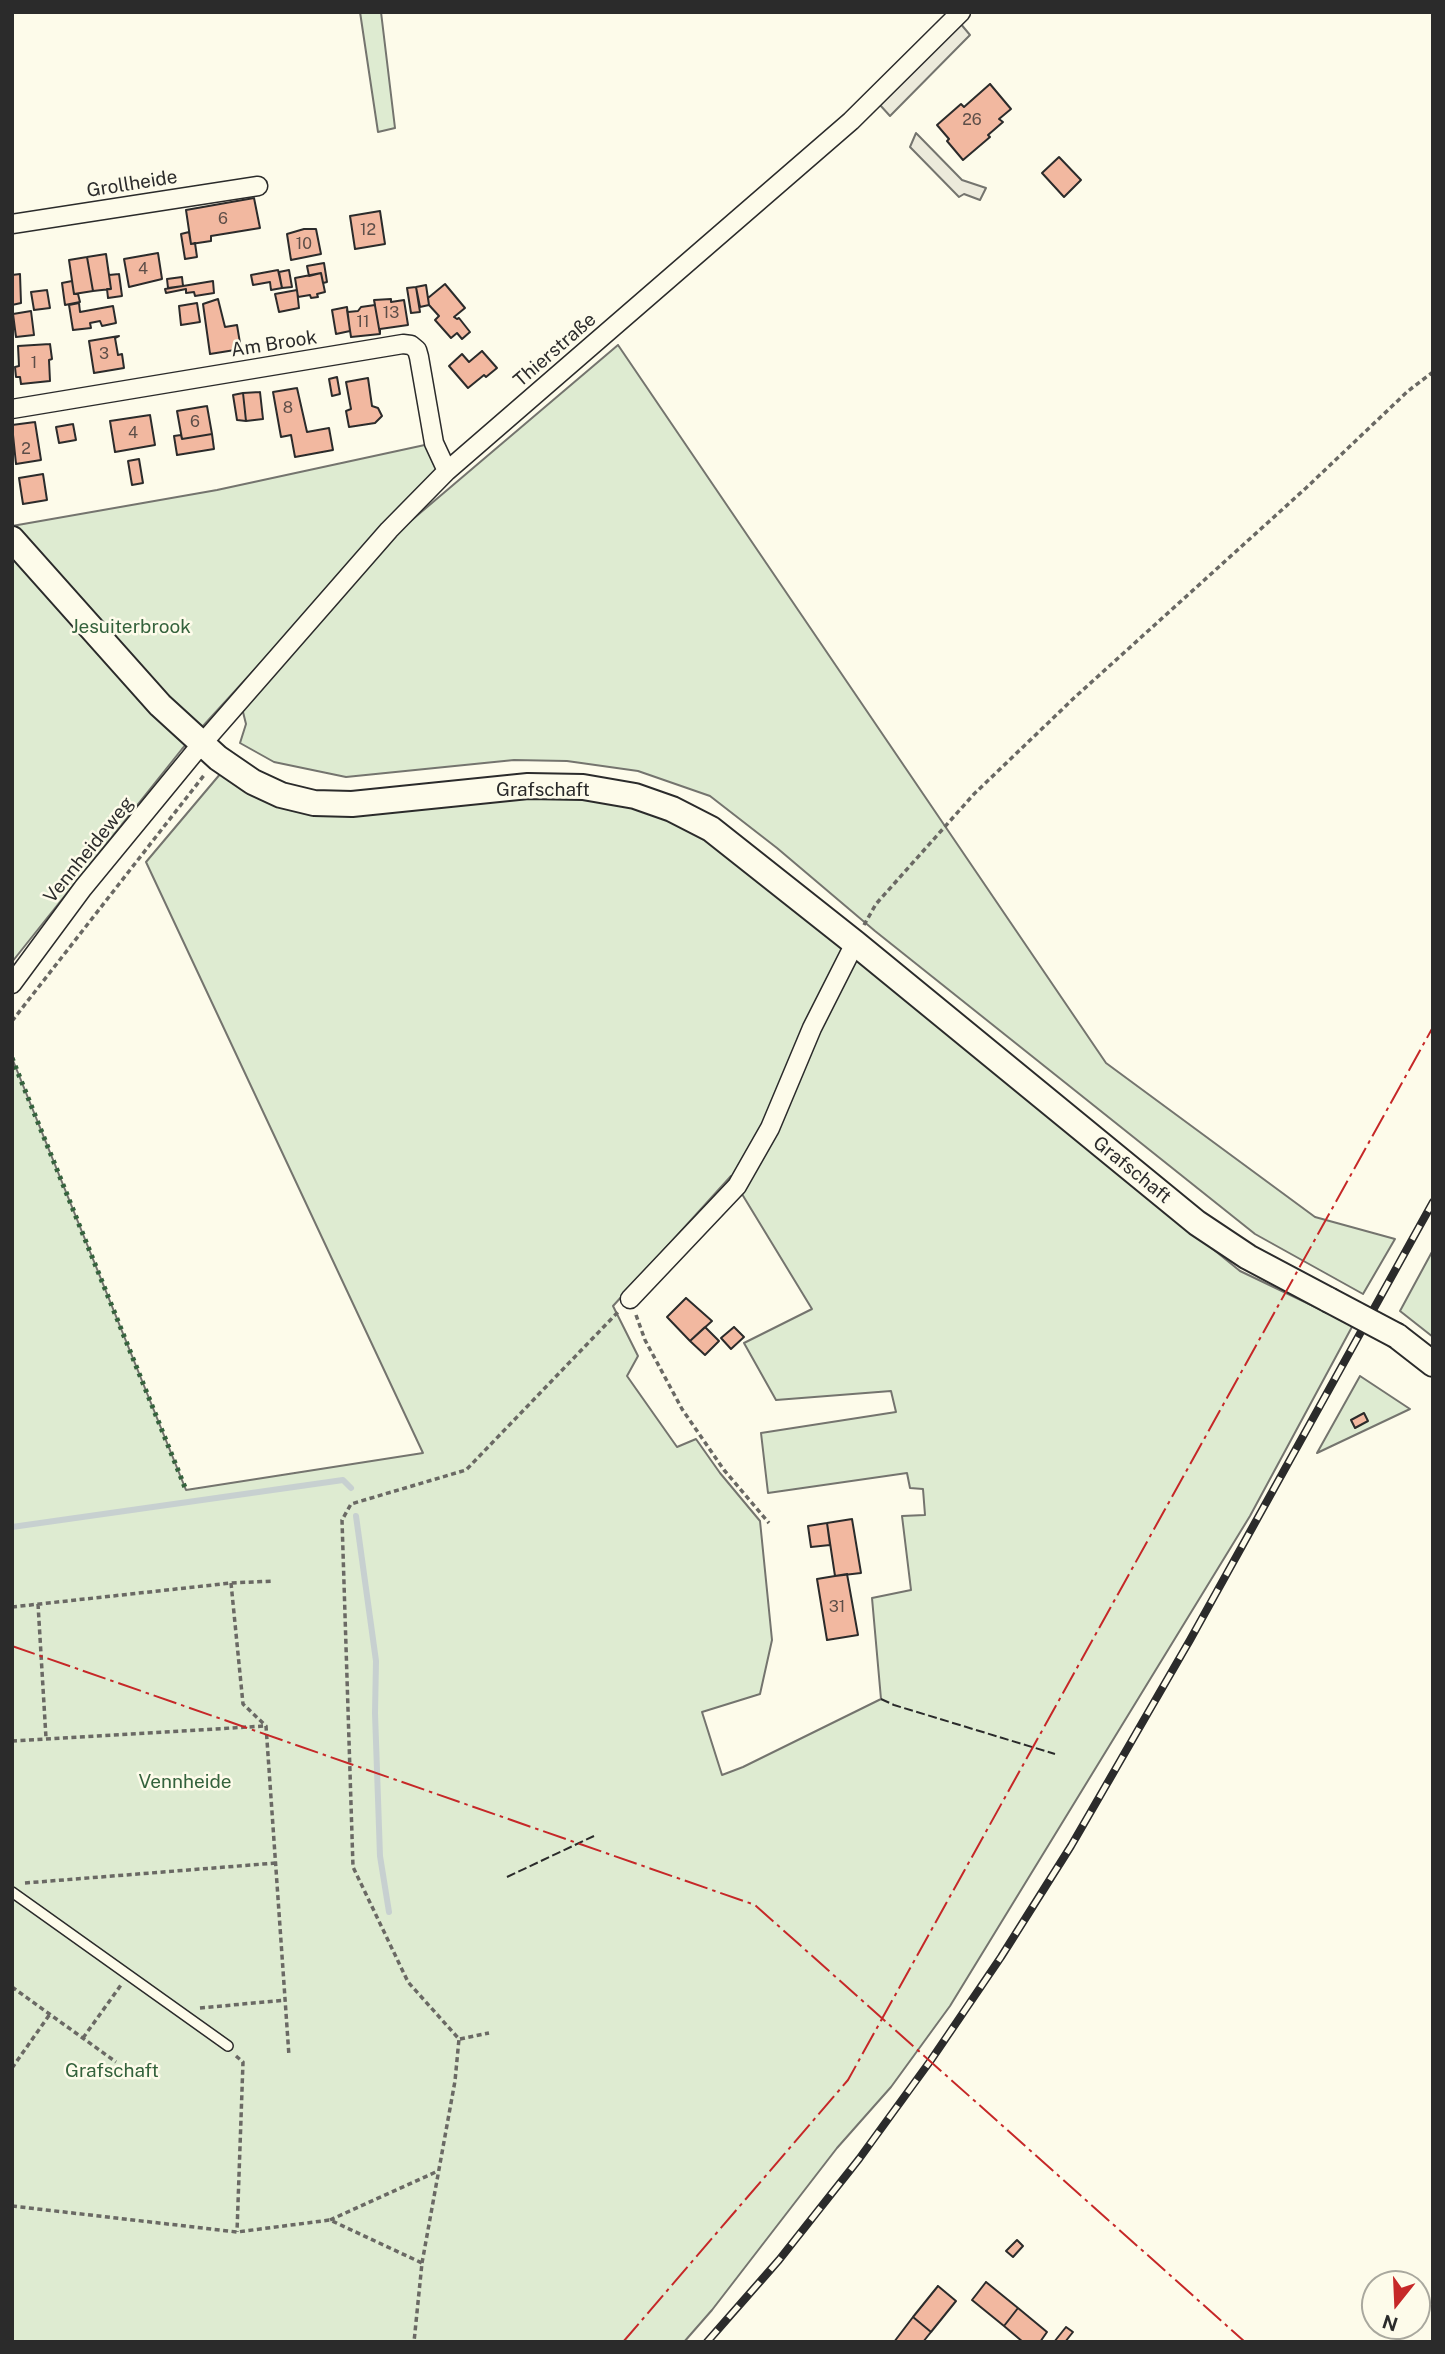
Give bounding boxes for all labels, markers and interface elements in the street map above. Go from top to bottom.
house number: 26 [962,110,982,130]
street label: Grollheide [85,166,179,202]
house number: 6 [218,209,228,229]
house number: 12 [360,220,376,240]
house number: 10 [296,234,312,254]
house number: 4 [138,259,148,279]
house number: 13 [383,303,399,323]
street label: Thierstraße [509,308,601,392]
house number: 11 [356,312,370,332]
street label: Am Brook [229,326,319,362]
house number: 3 [99,344,109,364]
house number: 1 [31,353,37,373]
house number: 8 [283,398,293,418]
house number: 6 [190,412,200,432]
house number: 4 [128,423,138,443]
house number: 2 [21,439,31,459]
park label: Jesuiterbrook [71,616,191,638]
street label: Grafschaft [496,779,590,801]
street label: Vennheideweg [39,792,139,908]
street label: Grafschaft [1088,1132,1176,1208]
house number: 31 [829,1597,845,1617]
park label: Vennheide [138,1771,232,1793]
park label: Grafschaft [65,2060,159,2082]
north arrow [1361,2270,1431,2340]
text: N [1380,2310,1401,2336]

